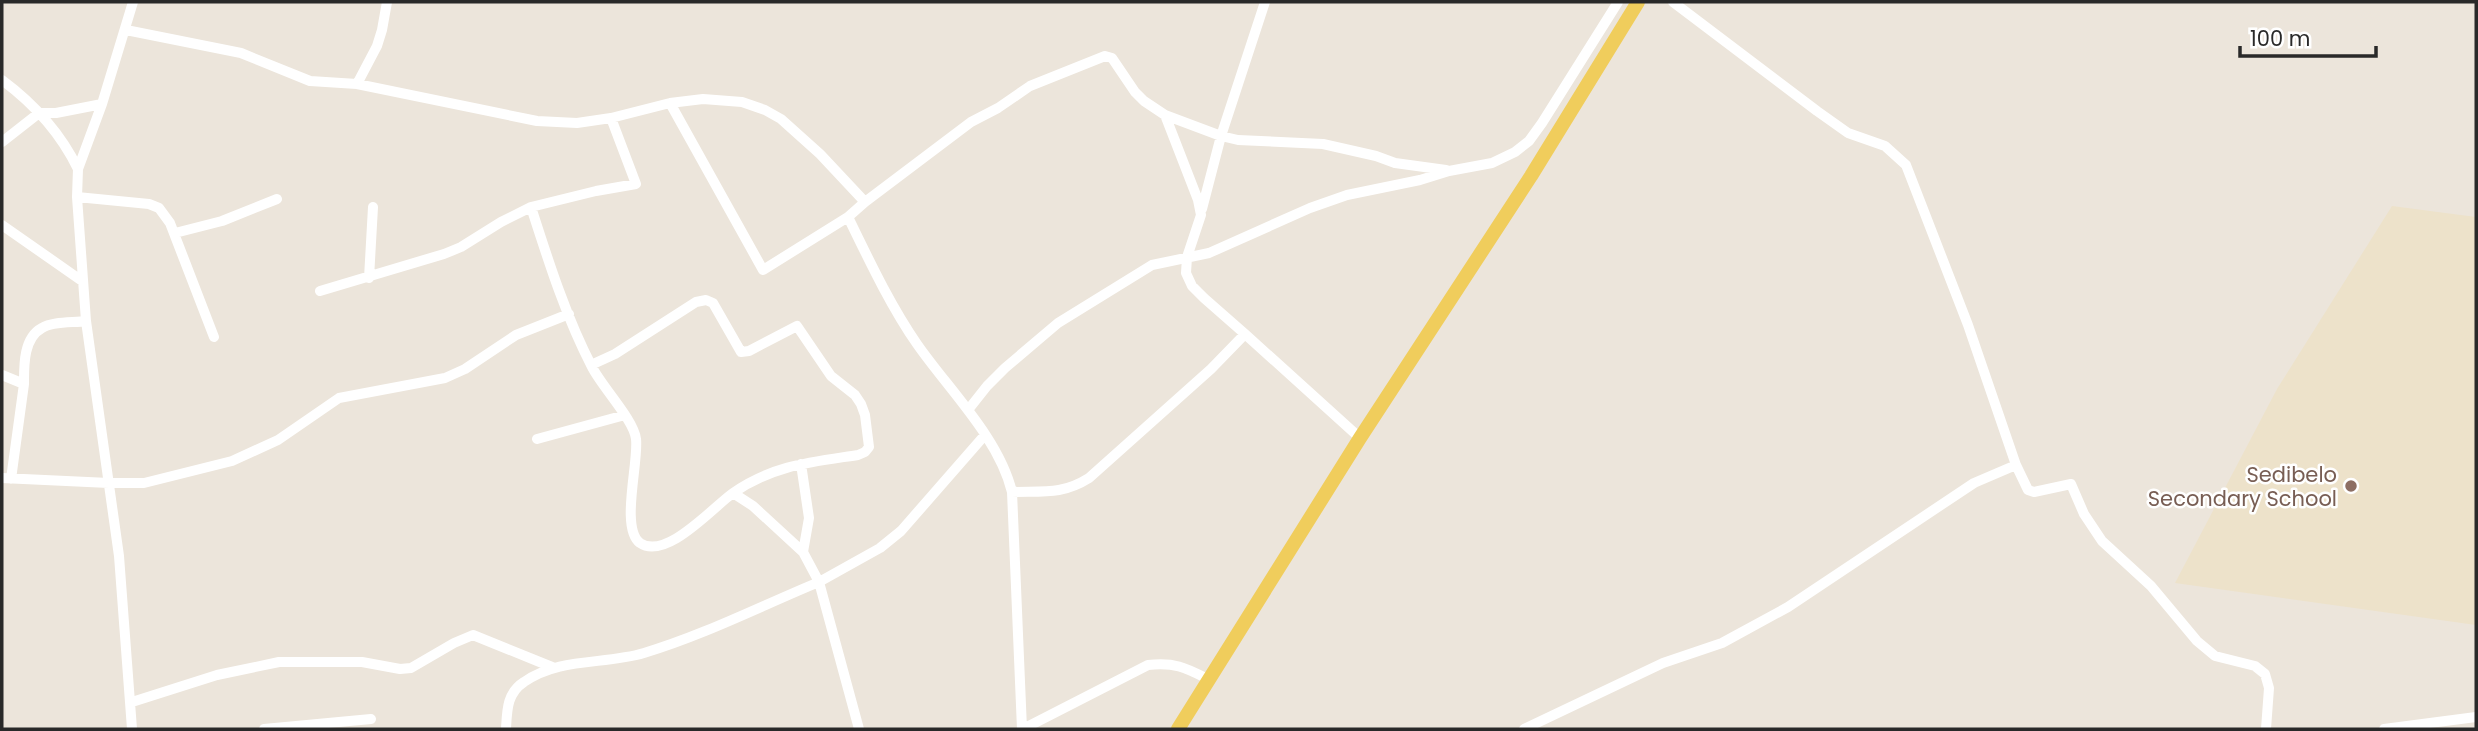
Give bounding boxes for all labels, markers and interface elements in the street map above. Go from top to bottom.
scale bar [2240,14,2376,58]
text: 100 m [2250,24,2310,53]
place label: Sedibelo Secondary School [2148,460,2337,513]
marker: Sedibelo Secondary School [2343,478,2359,494]

